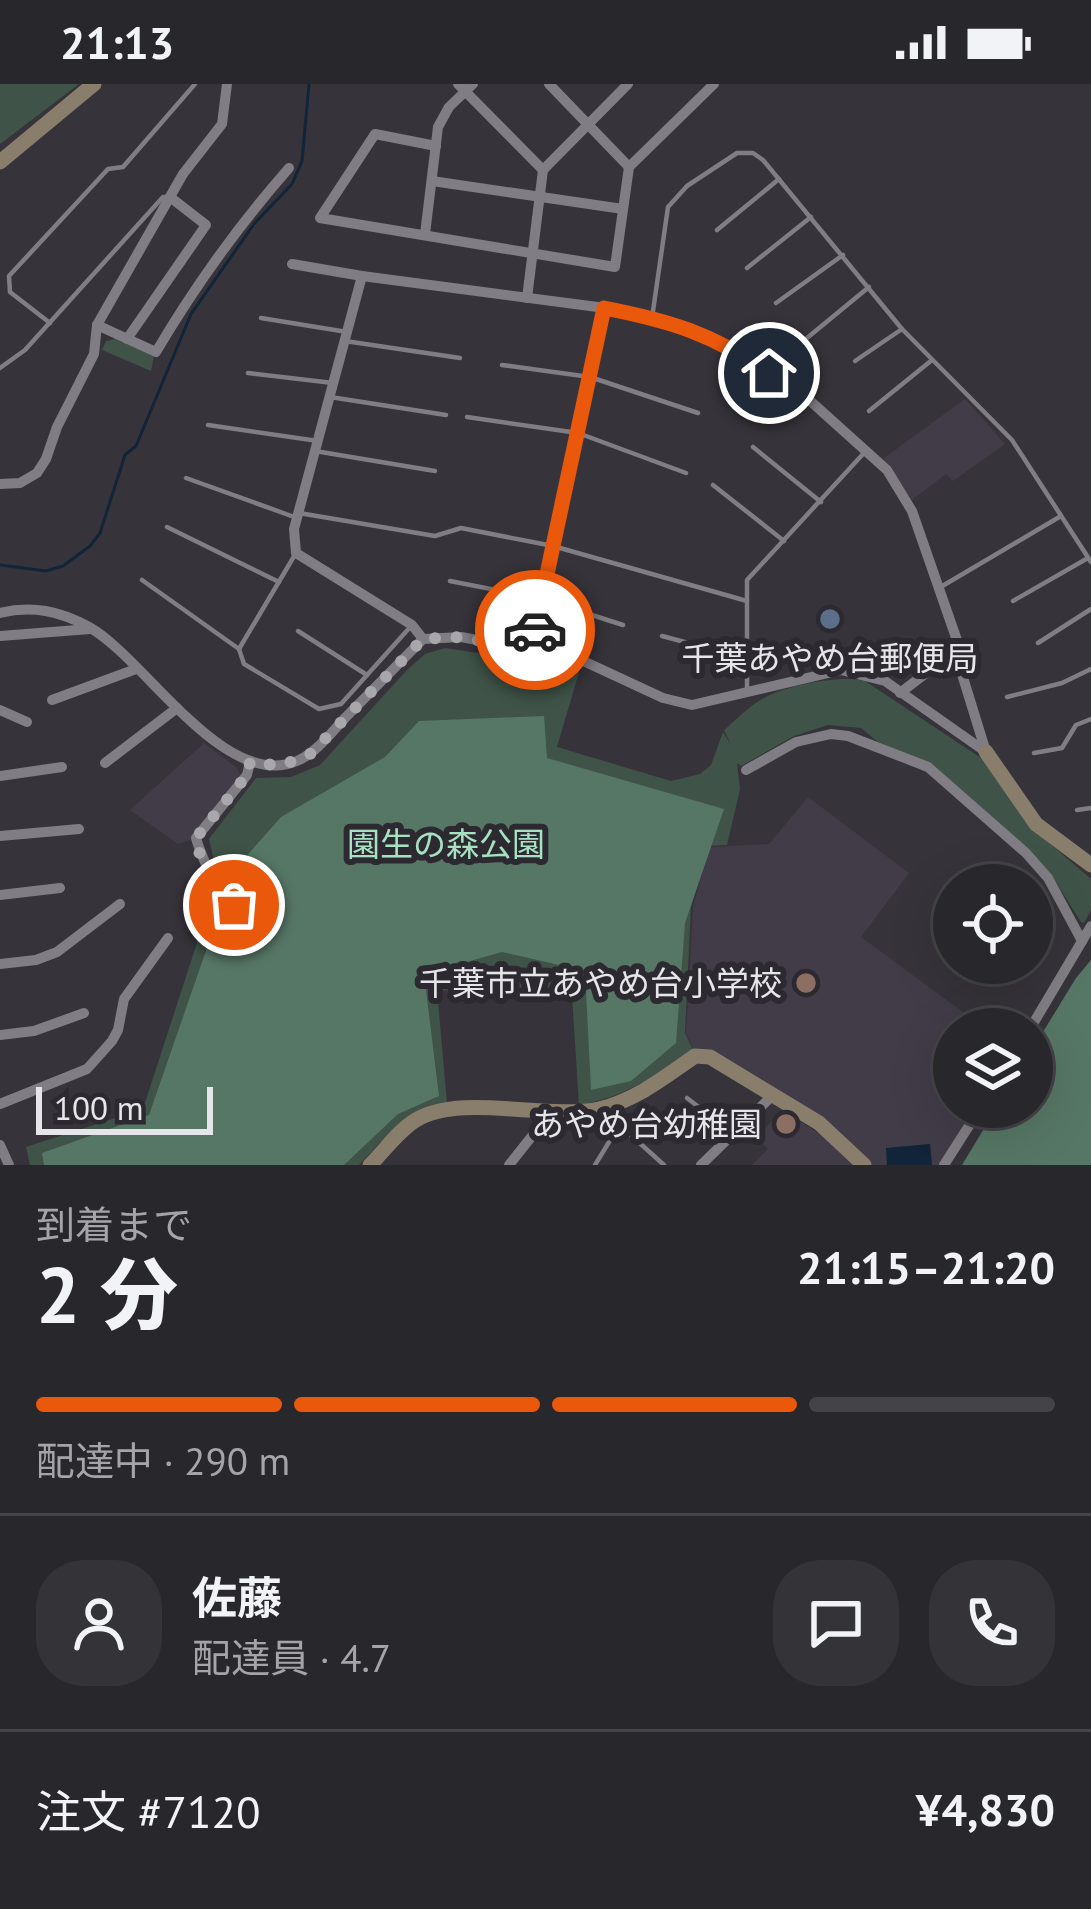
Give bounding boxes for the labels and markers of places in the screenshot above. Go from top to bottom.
pin [718,322,820,424]
marker: 千葉あやめ台郵便局 [817,606,843,632]
place label: 千葉あやめ台郵便局 [682,636,979,679]
pin [183,854,285,956]
place label: 千葉市立あやめ台小学校 [419,961,782,1004]
marker: 千葉市立あやめ台小学校 [793,970,819,996]
place label: あやめ台幼稚園 [531,1102,762,1145]
marker: あやめ台幼稚園 [773,1111,799,1137]

